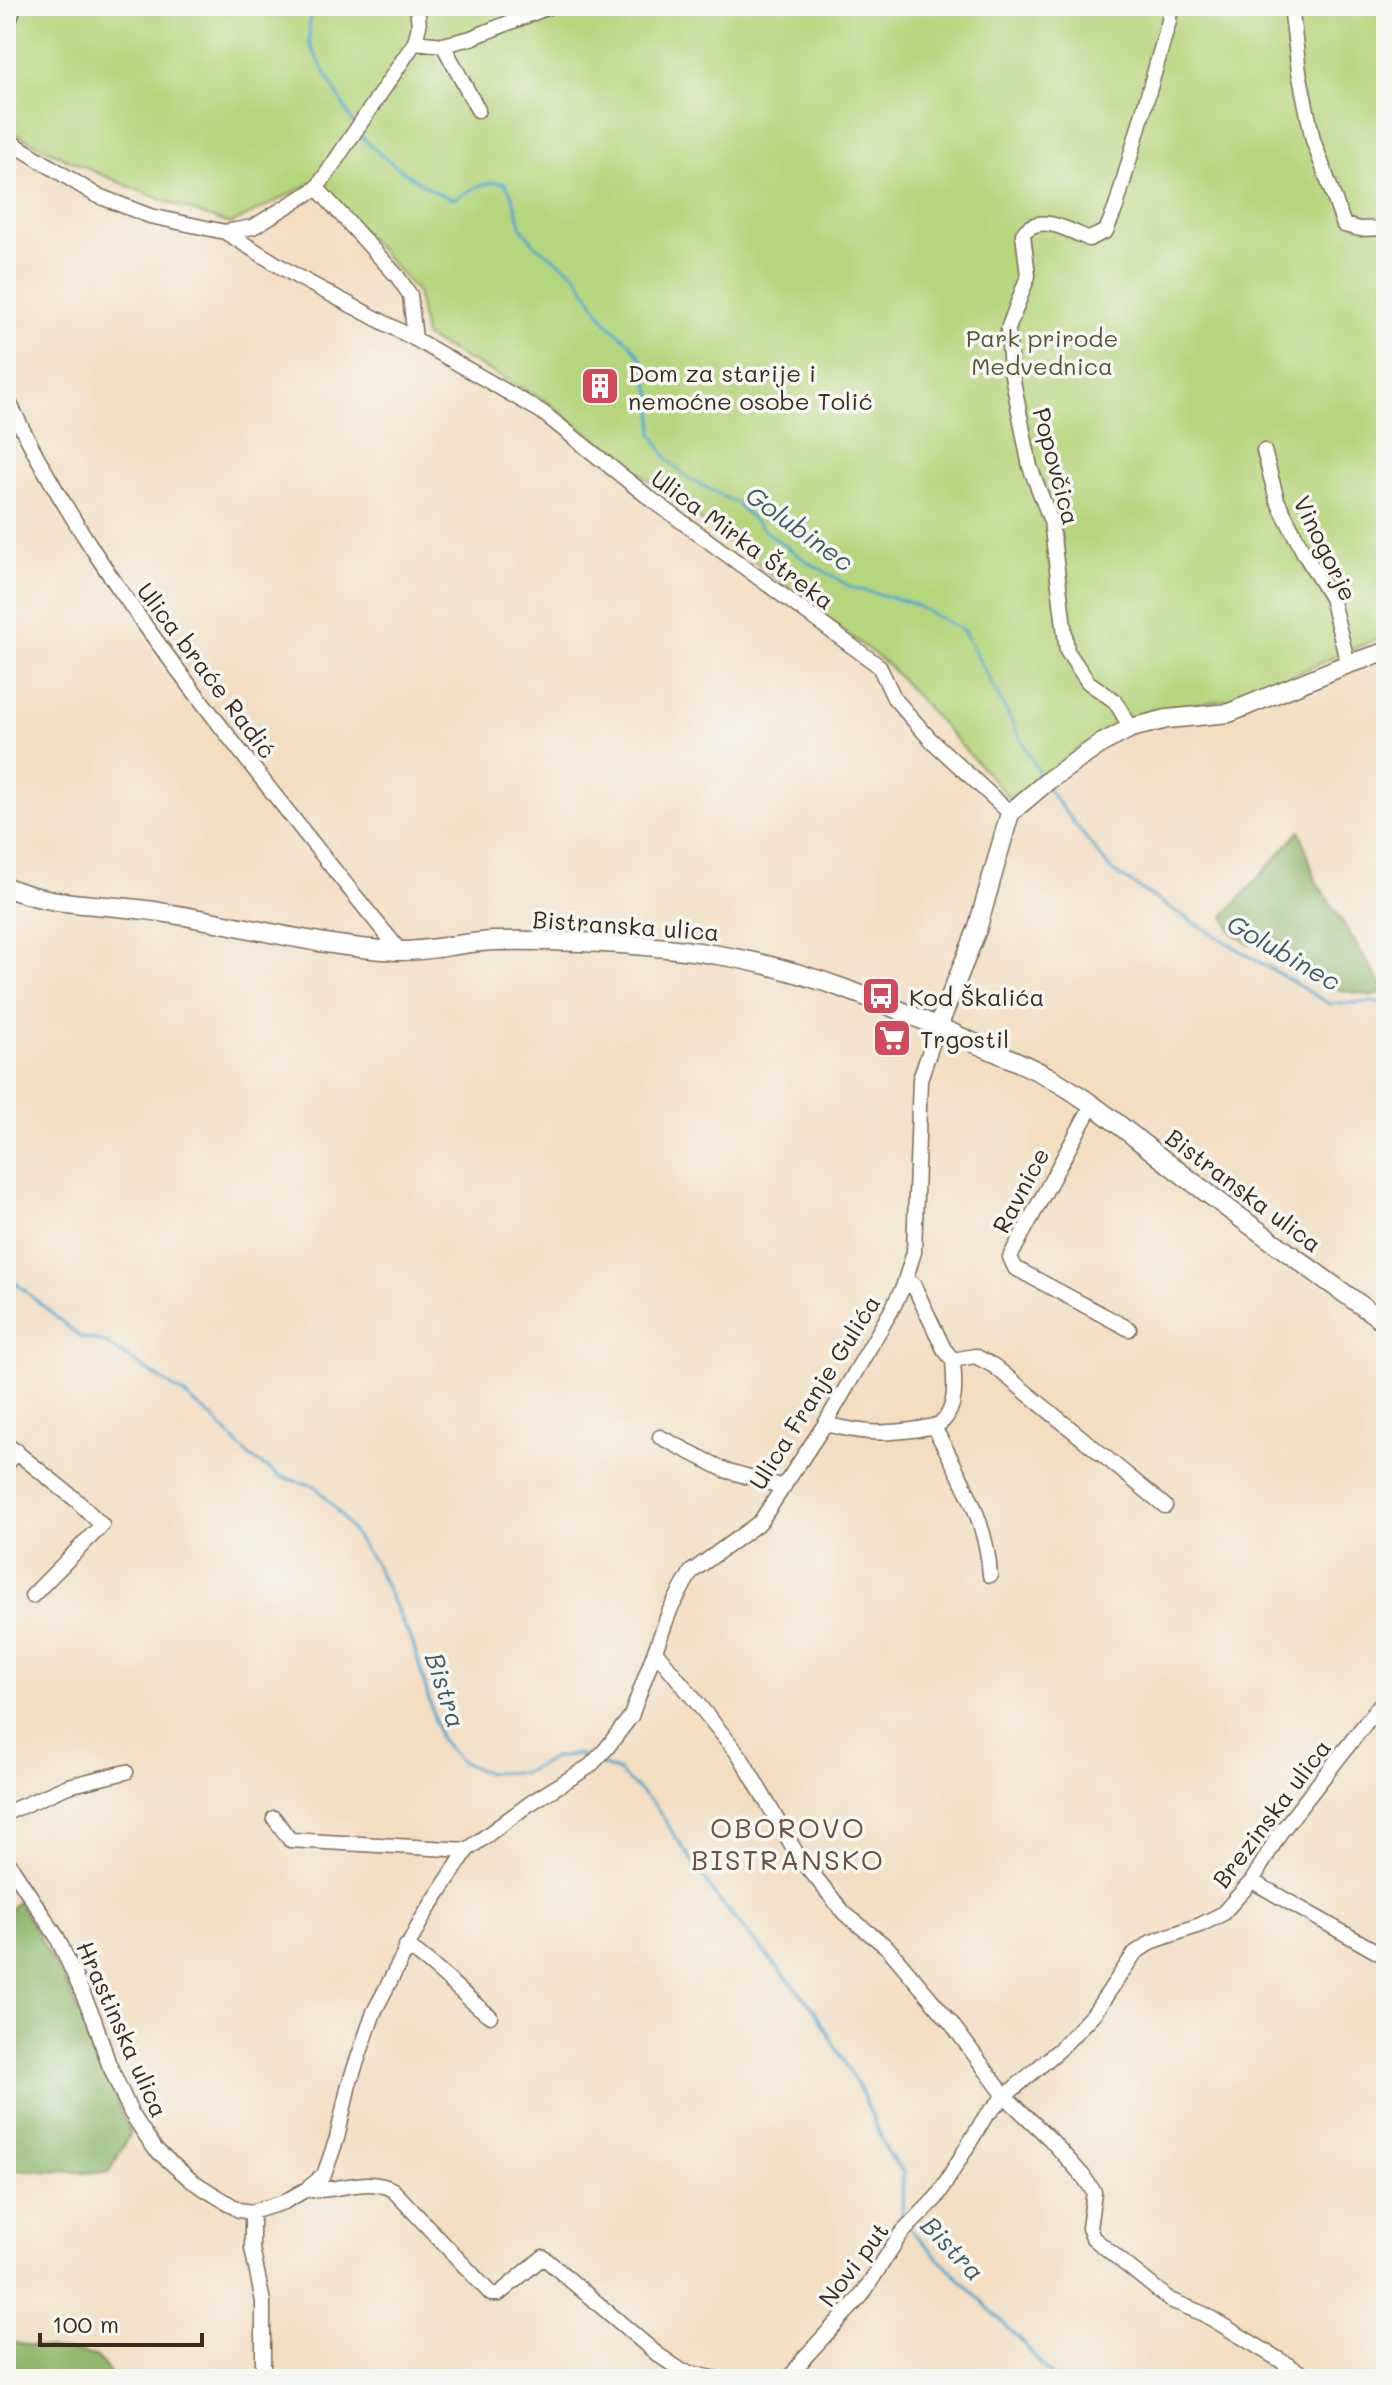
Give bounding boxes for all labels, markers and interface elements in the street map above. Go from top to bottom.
park label: Park prirode Medvednica [966,322,1118,381]
place label: Dom za starije i nemoćne osobe Tolić [628,357,873,416]
building icon: Dom za starije i nemoćne osobe Tolić [579,365,621,407]
street label: Popovčica [1026,404,1088,528]
street label: Ulica Mirka Štreka [645,462,841,616]
water label: Golubinec [739,477,861,579]
street label: Vinogorje [1287,490,1365,606]
street label: Ulica braće Radić [131,576,283,764]
street label: Bistranska ulica [531,903,721,947]
water label: Golubinec [1221,906,1347,998]
bus stop icon: Kod Škalića [860,975,902,1017]
place label: Kod Škalića [909,981,1044,1012]
supermarket icon: Trgostil [871,1017,913,1059]
place label: Trgostil [920,1023,1009,1054]
street label: Bistranska ulica [1160,1121,1328,1259]
street label: Ravnice [985,1142,1055,1238]
street label: Ulica Franje Gulića [742,1289,886,1495]
water label: Bistra [418,1648,474,1732]
street label: Brezinska ulica [1205,1732,1337,1894]
district label: OBOROVO BISTRANSKO [691,1809,885,1877]
street label: Hrastinska ulica [70,1936,176,2122]
water label: Bistra [914,2208,992,2288]
street label: Novi put [811,2215,895,2313]
scale bar [40,2297,202,2347]
text: 100 m [52,2308,119,2339]

